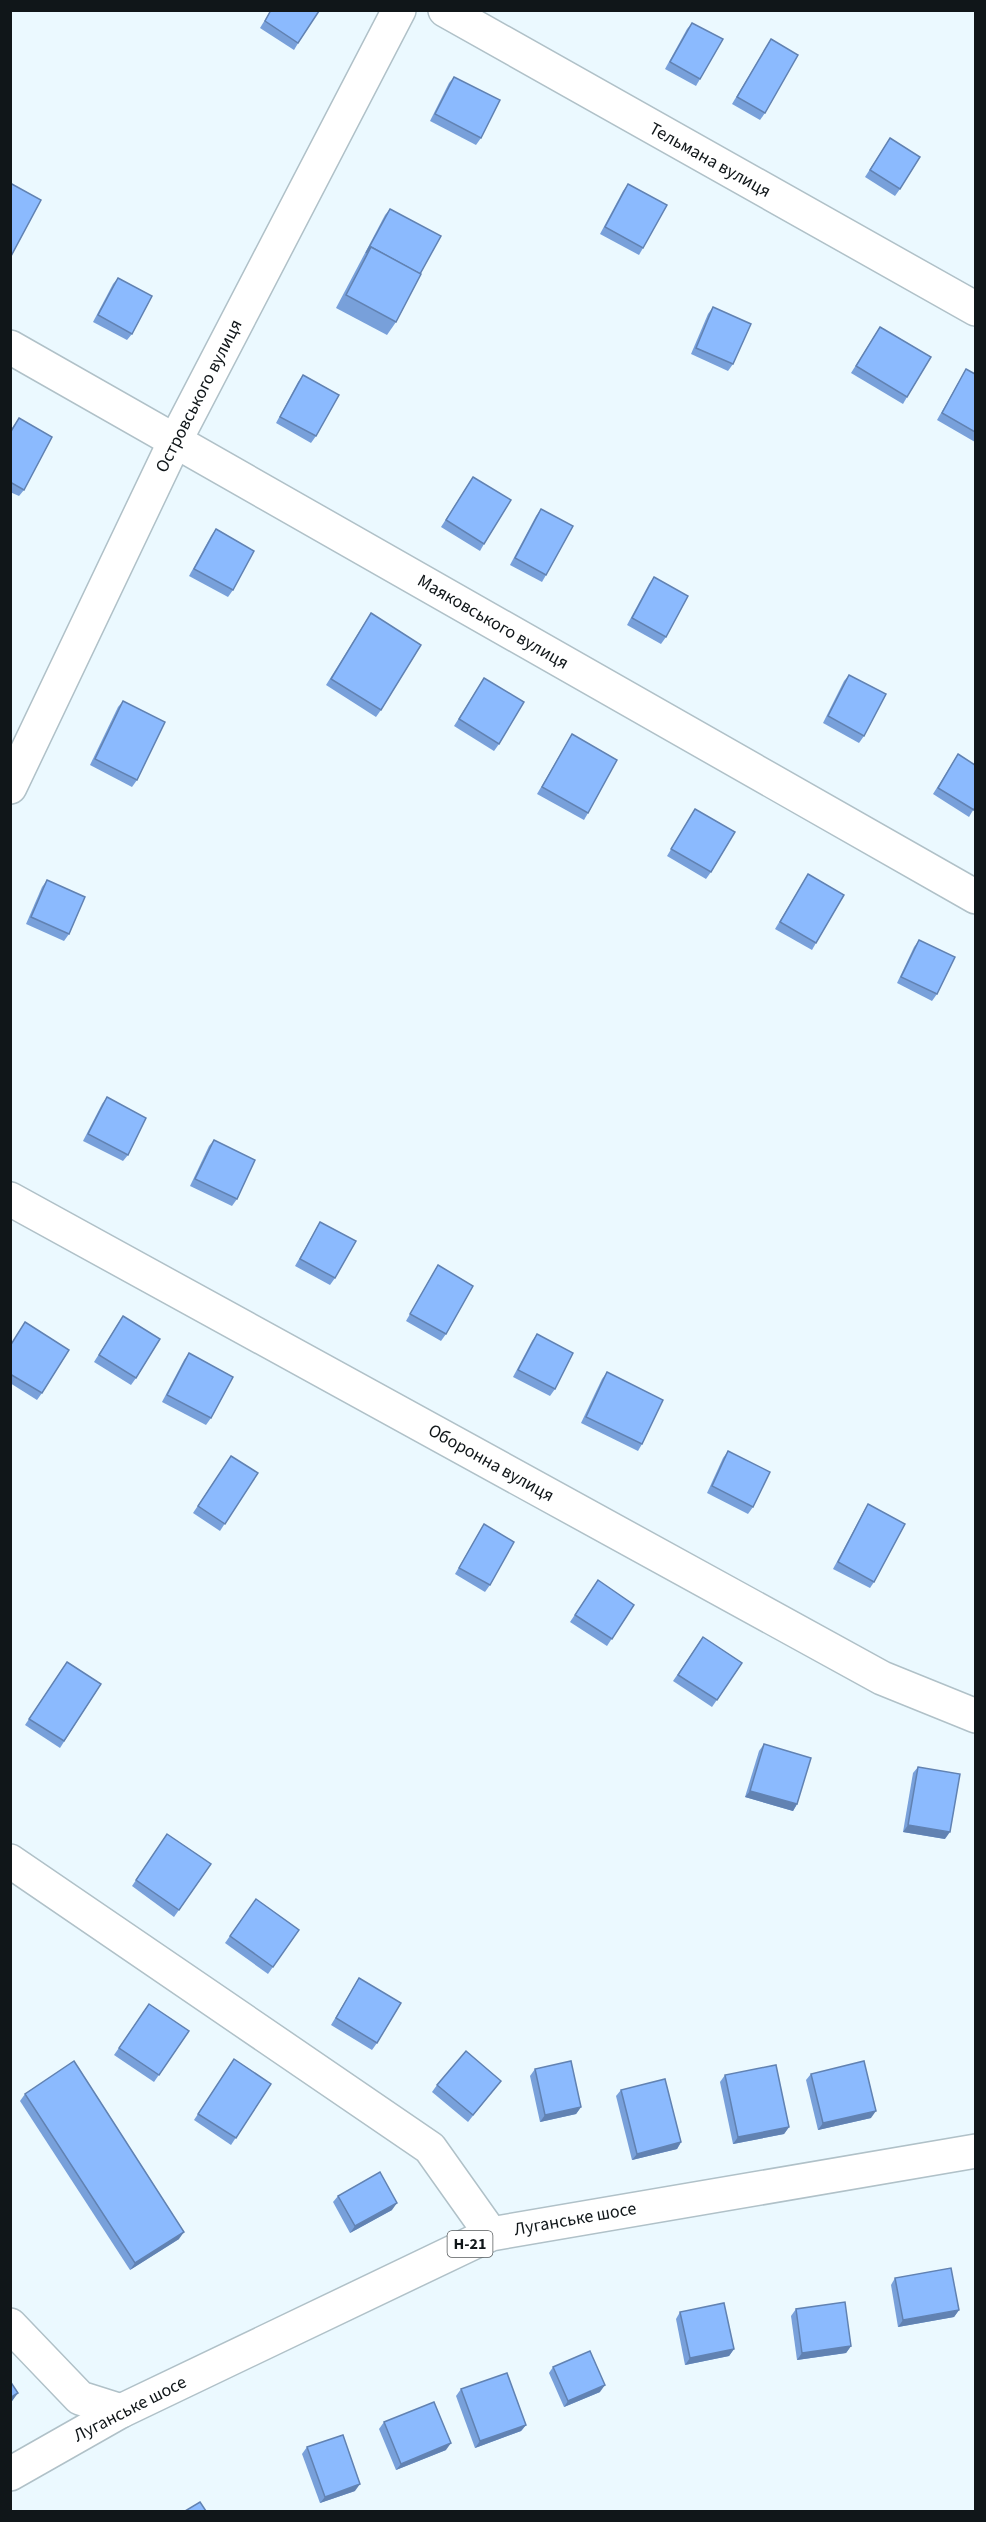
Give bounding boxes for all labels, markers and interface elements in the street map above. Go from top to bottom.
street label: Тельмана вулиця [645,116,775,204]
street label: Островського вулиця [150,315,248,477]
street label: Маяковського вулиця [413,568,573,676]
street label: Оборонна вулиця [423,1418,559,1508]
street label: Луганське шосе [512,2196,638,2242]
road number: Н-21 [448,2231,492,2257]
street label: Луганське шосе [69,2370,191,2448]

